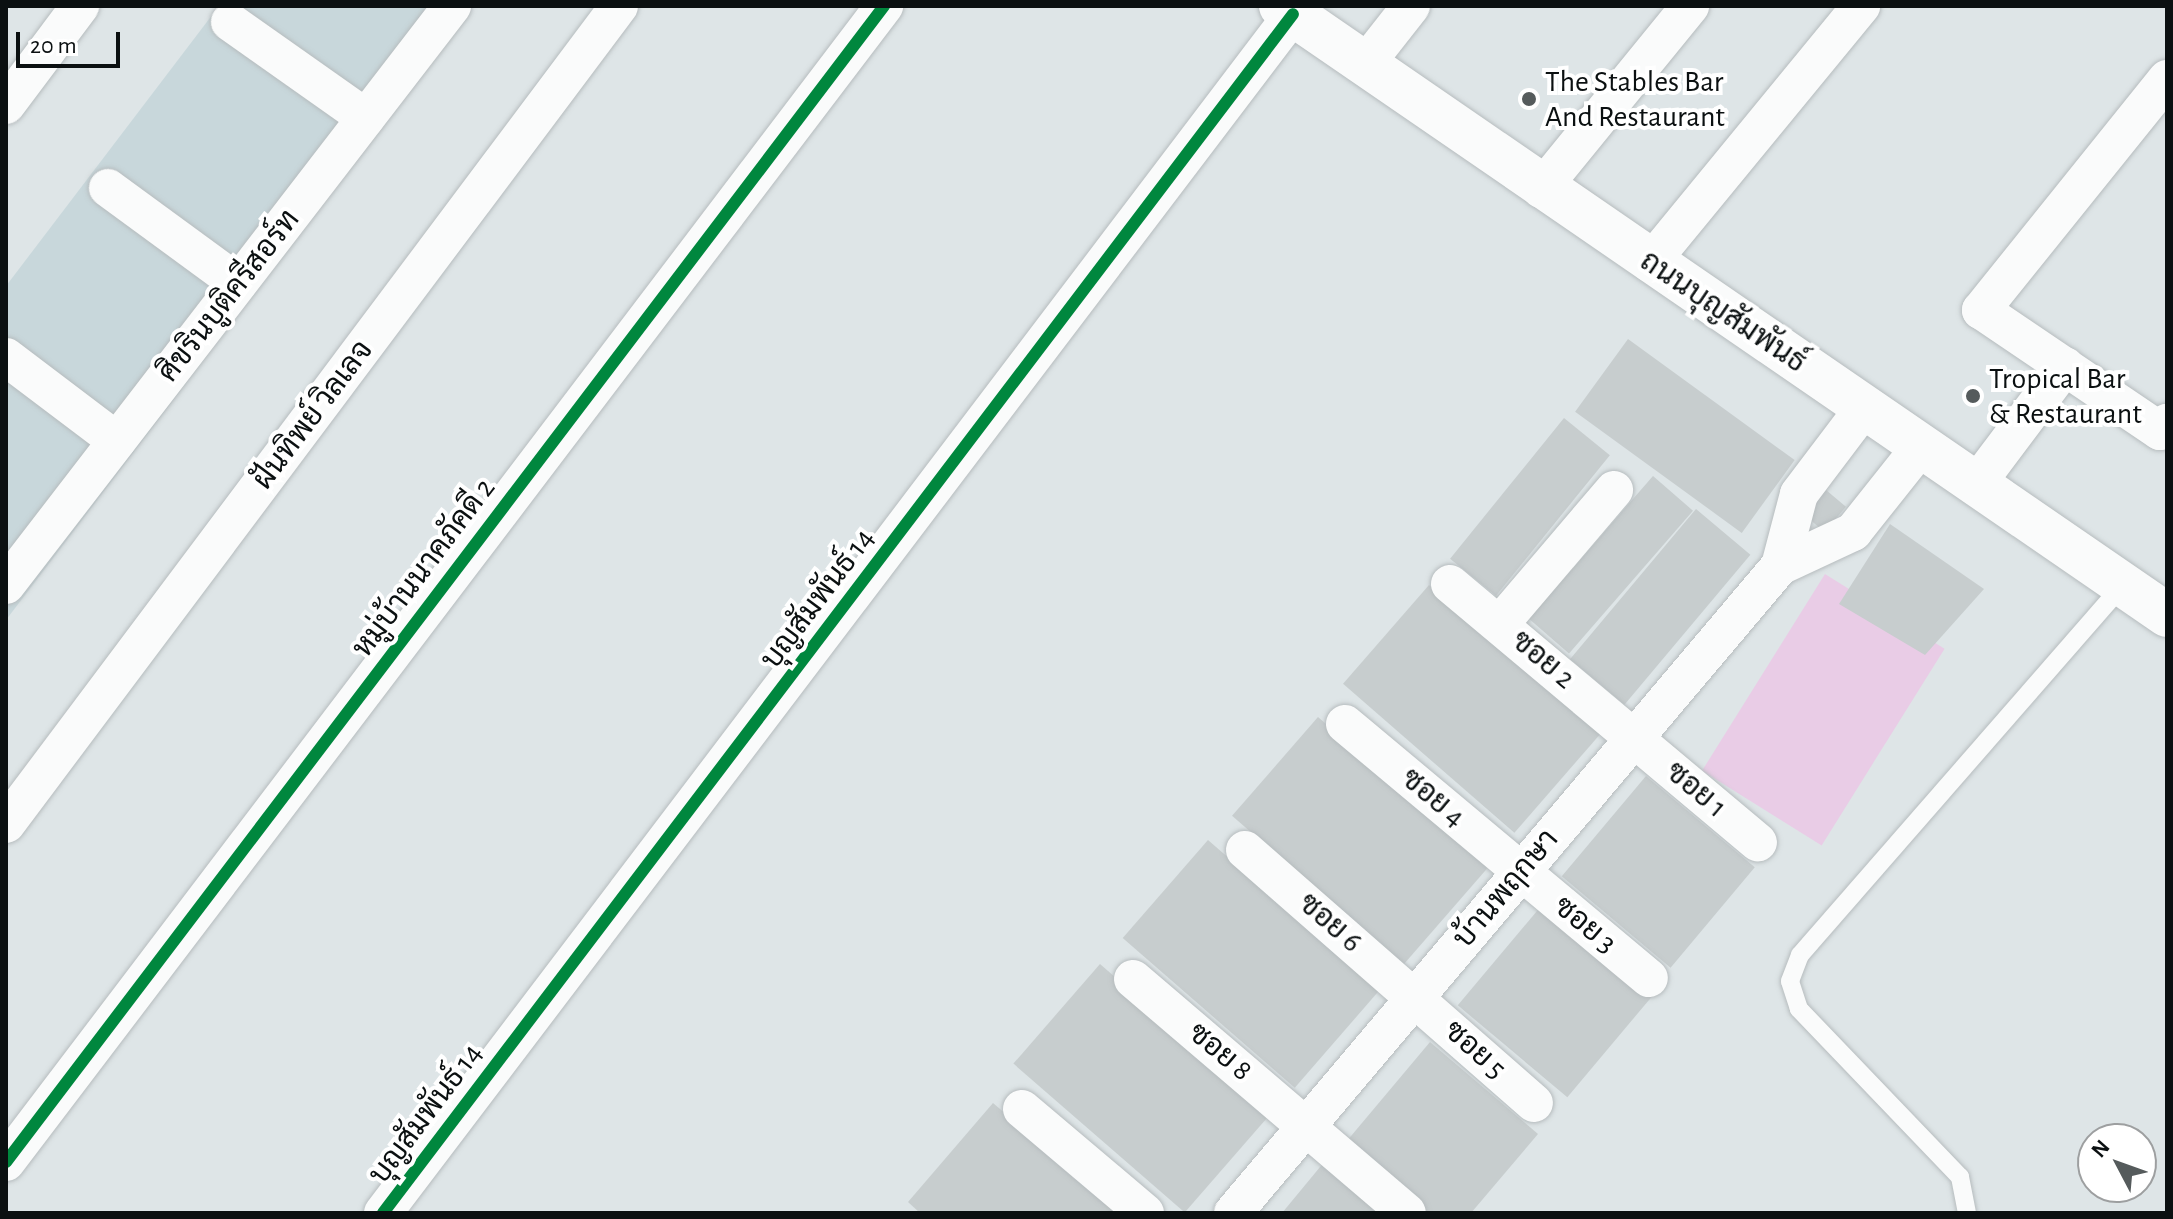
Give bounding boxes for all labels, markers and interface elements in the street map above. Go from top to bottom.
scale bar [20,16,124,66]
text: 20 m [30,34,77,58]
place label: The Stables Bar And Restaurant [1545,64,1725,134]
marker: The Stables Bar And Restaurant [1520,90,1538,108]
street label: ศิขรินบูติครีสอร์ท [151,203,307,389]
street label: ถนนบุญสัมพันธ์ [1633,243,1813,381]
street label: ฝันทิพย์ วิลเลจ [245,333,381,497]
place label: Tropical Bar & Restaurant [1989,361,2142,432]
marker: Tropical Bar & Restaurant [1964,387,1982,405]
street label: หมู่บ้านนาคภัคดี 2 [345,471,503,665]
street label: บุญสัมพันธ์ 14 [753,522,883,676]
street label: ซอย 2 [1504,623,1582,697]
street label: ซอย 1 [1658,754,1734,826]
street label: ซอย 4 [1394,761,1472,835]
street label: บ้านพฤกษา [1446,822,1566,956]
street label: ซอย 6 [1291,886,1369,960]
street label: ซอย 3 [1546,889,1624,961]
street label: ซอย 5 [1437,1013,1513,1087]
street label: ซอย 8 [1181,1015,1259,1089]
street label: บุญสัมพันธ์ 14 [361,1037,491,1191]
north arrow [2077,1123,2157,1203]
text: N [2087,1136,2114,1162]

